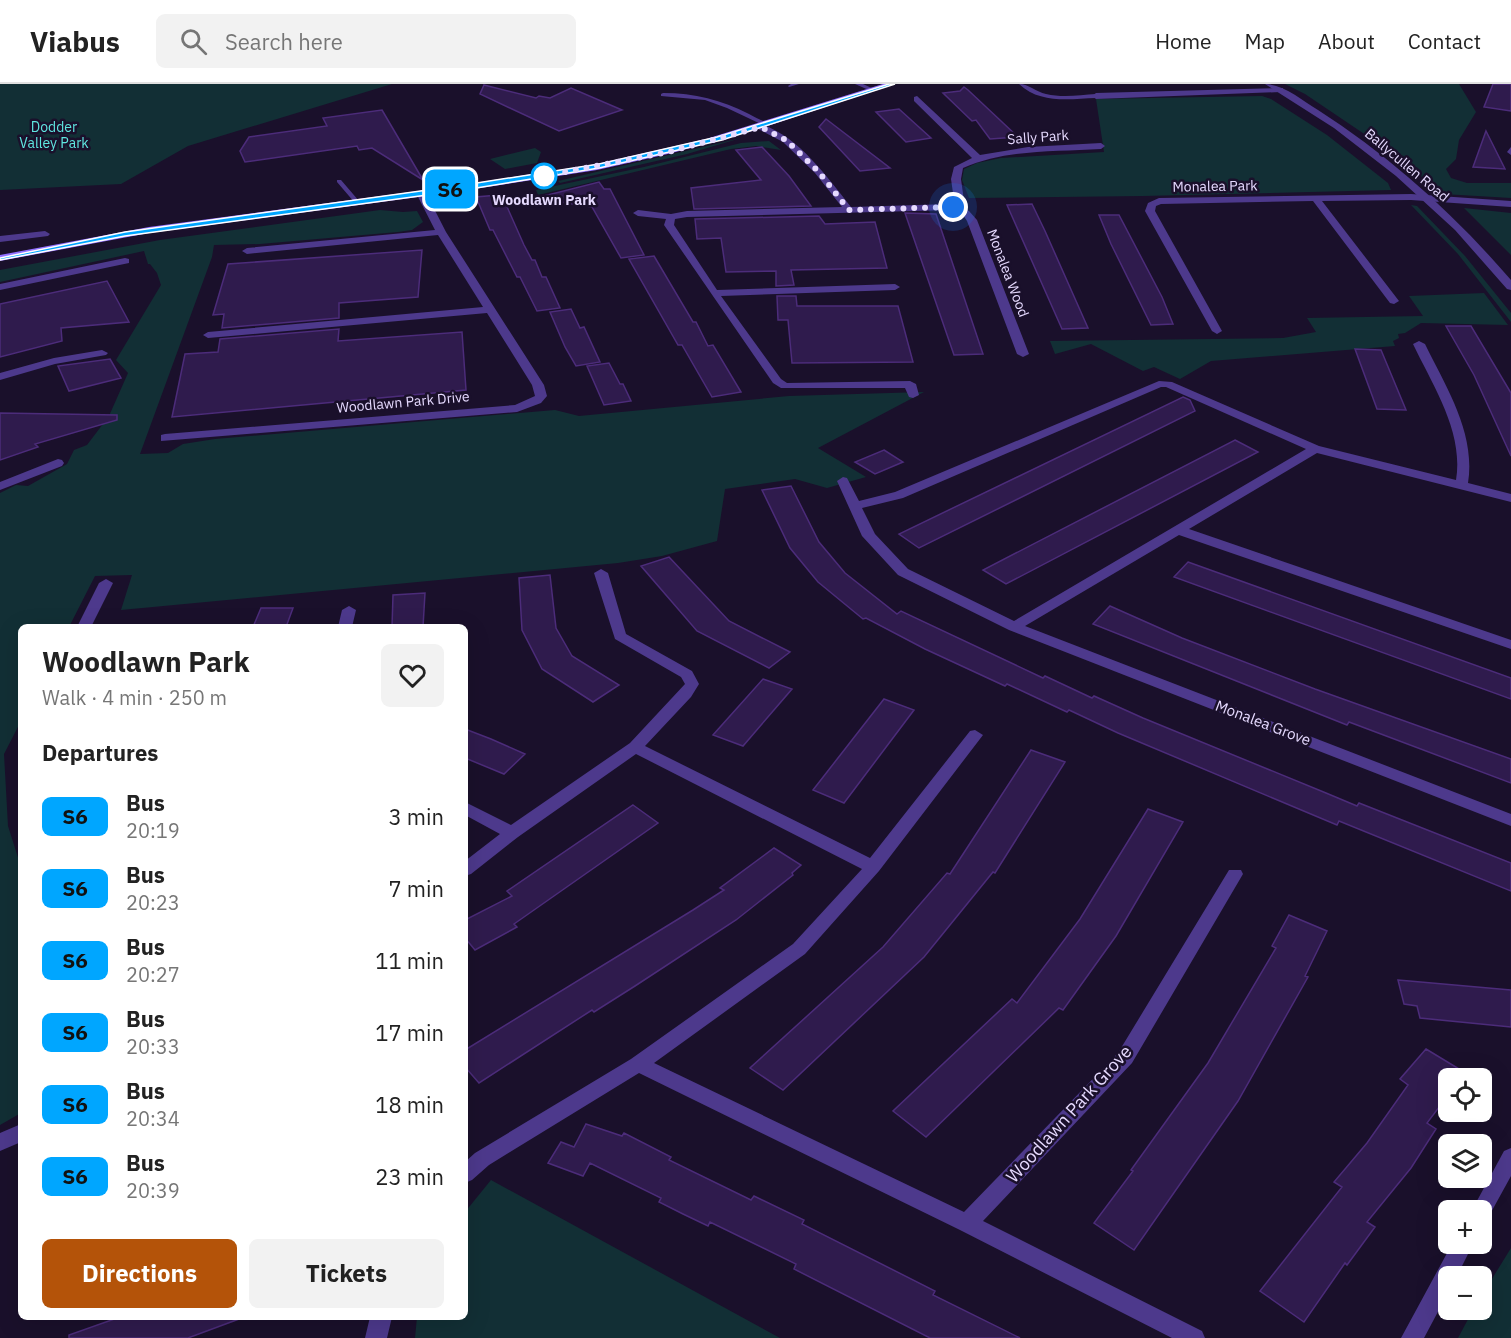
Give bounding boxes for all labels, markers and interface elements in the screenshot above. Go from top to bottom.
search box [156,14,576,68]
text: Viabus [30,23,120,60]
icon: search [177,25,210,58]
text: Search here [225,27,343,56]
text: Home [1155,27,1212,55]
text: Map [1245,27,1285,55]
text: About [1318,27,1375,55]
text: Contact [1408,27,1481,55]
park label: Dodder Valley Park [19,118,89,152]
street label: Ballycullen Road [1361,124,1453,206]
street label: Sally Park [1007,126,1070,148]
marker: Woodlawn Park [531,163,557,189]
line badge: S6 [423,170,477,208]
text: S6 [437,175,463,203]
street label: Monalea Park [1172,176,1258,196]
place label: Woodlawn Park [492,191,597,209]
your location [938,192,968,222]
street label: Monalea Wood [983,226,1033,320]
street label: Woodlawn Park Drive [336,387,471,417]
text: Woodlawn Park [42,643,250,680]
button: heart [381,644,444,707]
text: Walk · 4 min · 250 m [42,684,227,711]
street label: Monalea Grove [1213,696,1314,749]
text: Departures [42,738,158,767]
text: Bus [126,788,165,817]
text: S6 [62,802,88,830]
text: 3 min [388,802,444,831]
text: 20:19 [126,817,180,844]
text: Bus [126,860,165,889]
text: S6 [62,874,88,902]
text: 7 min [388,874,444,903]
text: 20:23 [126,889,180,916]
text: Bus [126,932,165,961]
text: S6 [62,946,88,974]
text: 11 min [375,946,444,975]
text: 20:27 [126,961,180,988]
text: Bus [126,1004,165,1033]
text: S6 [62,1018,88,1046]
text: 17 min [375,1018,444,1047]
text: 20:33 [126,1033,180,1060]
street label: Woodlawn Park Grove [1001,1040,1137,1187]
map controls [1438,1068,1492,1320]
button: locate [1438,1068,1492,1122]
text: Bus [126,1076,165,1105]
text: S6 [62,1090,88,1118]
text: 18 min [375,1090,444,1119]
text: 20:34 [126,1105,180,1132]
button: layers [1438,1134,1492,1188]
text: Bus [126,1148,165,1177]
text: S6 [62,1162,88,1190]
text: 23 min [375,1162,444,1191]
text: 20:39 [126,1177,180,1204]
button: + [1438,1200,1492,1254]
button: Directions [42,1239,237,1308]
button: Tickets [249,1239,444,1308]
button: − [1438,1266,1492,1320]

